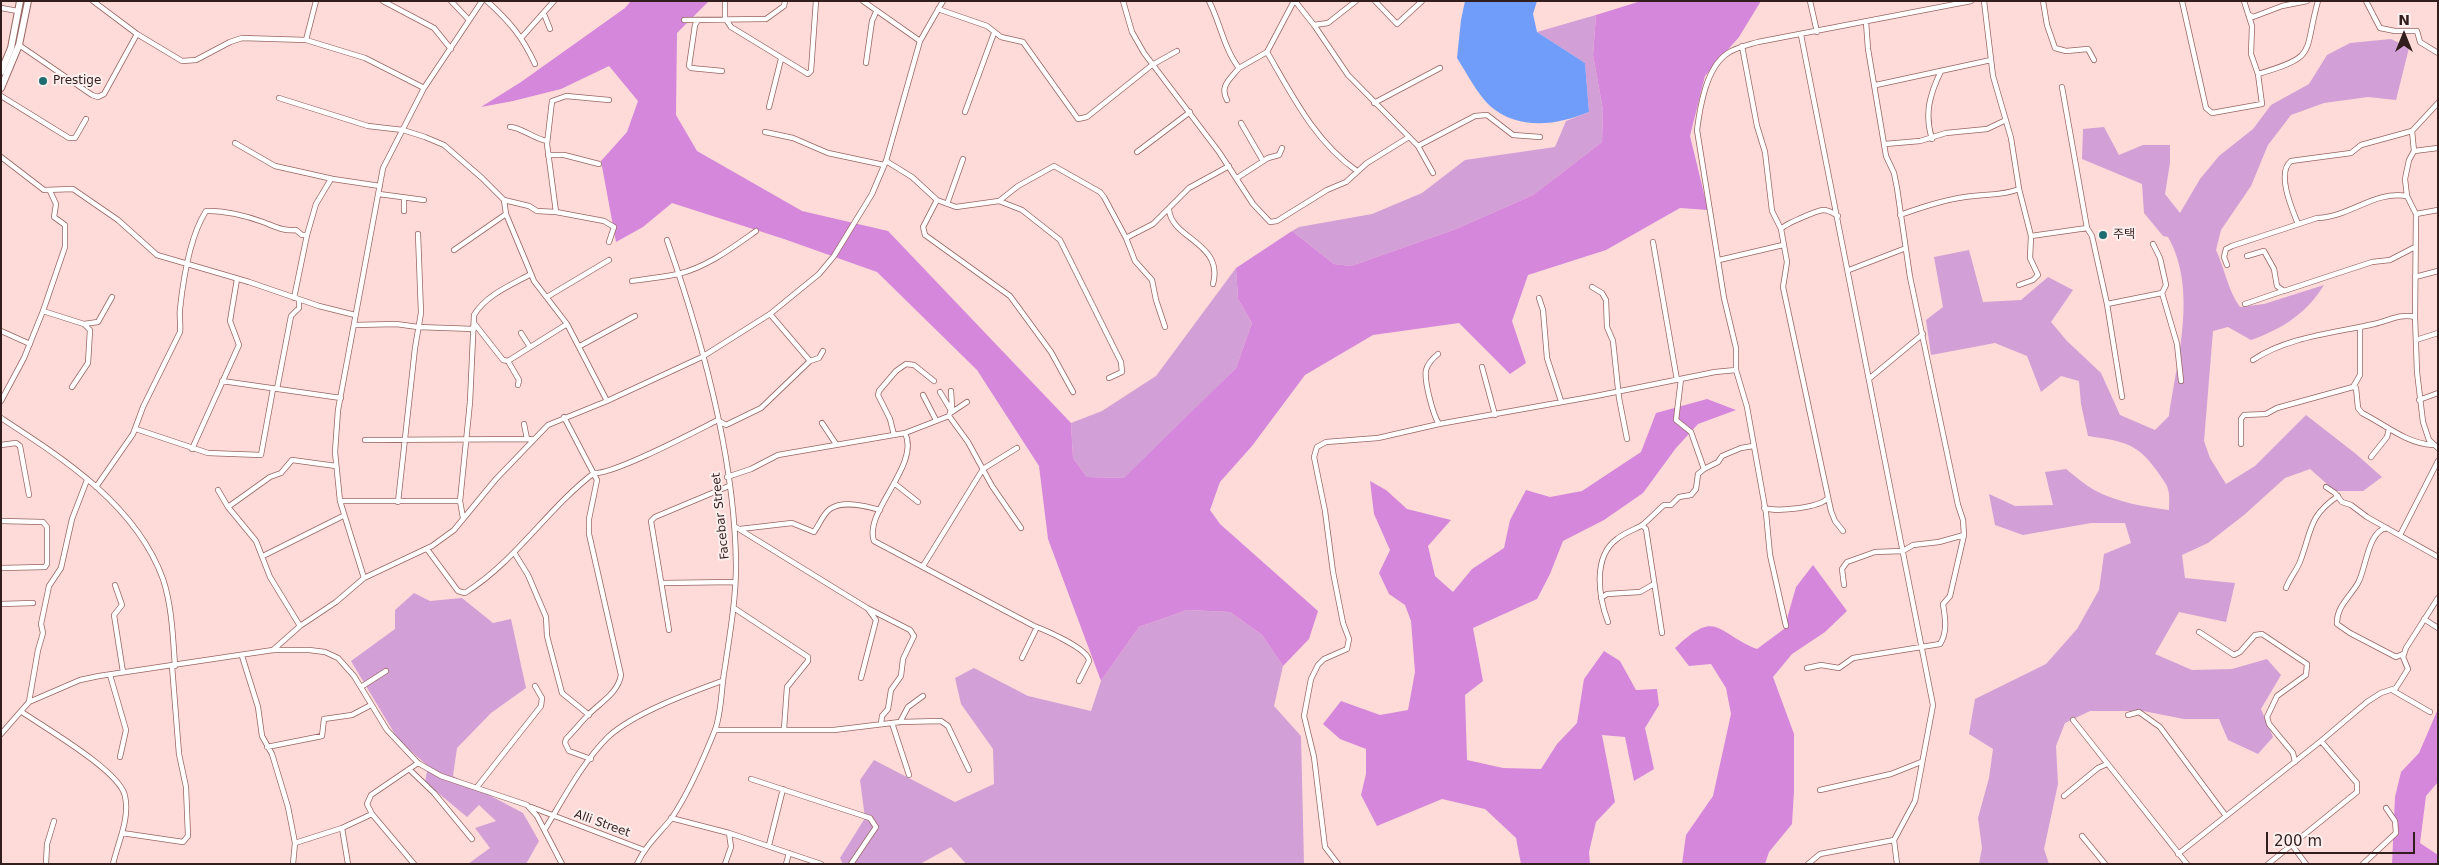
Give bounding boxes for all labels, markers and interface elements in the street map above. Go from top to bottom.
north arrow [2379,10,2429,60]
text: N [2398,12,2410,28]
place label: Prestige [53,74,101,88]
marker: Prestige [37,75,49,87]
place label: 주택 [2113,228,2135,242]
marker: 주택 [2097,229,2109,241]
street label: Facebar Street [709,472,733,560]
street label: Alli Street [572,807,632,841]
scale bar [2269,822,2418,854]
text: 200 m [2274,832,2322,850]

